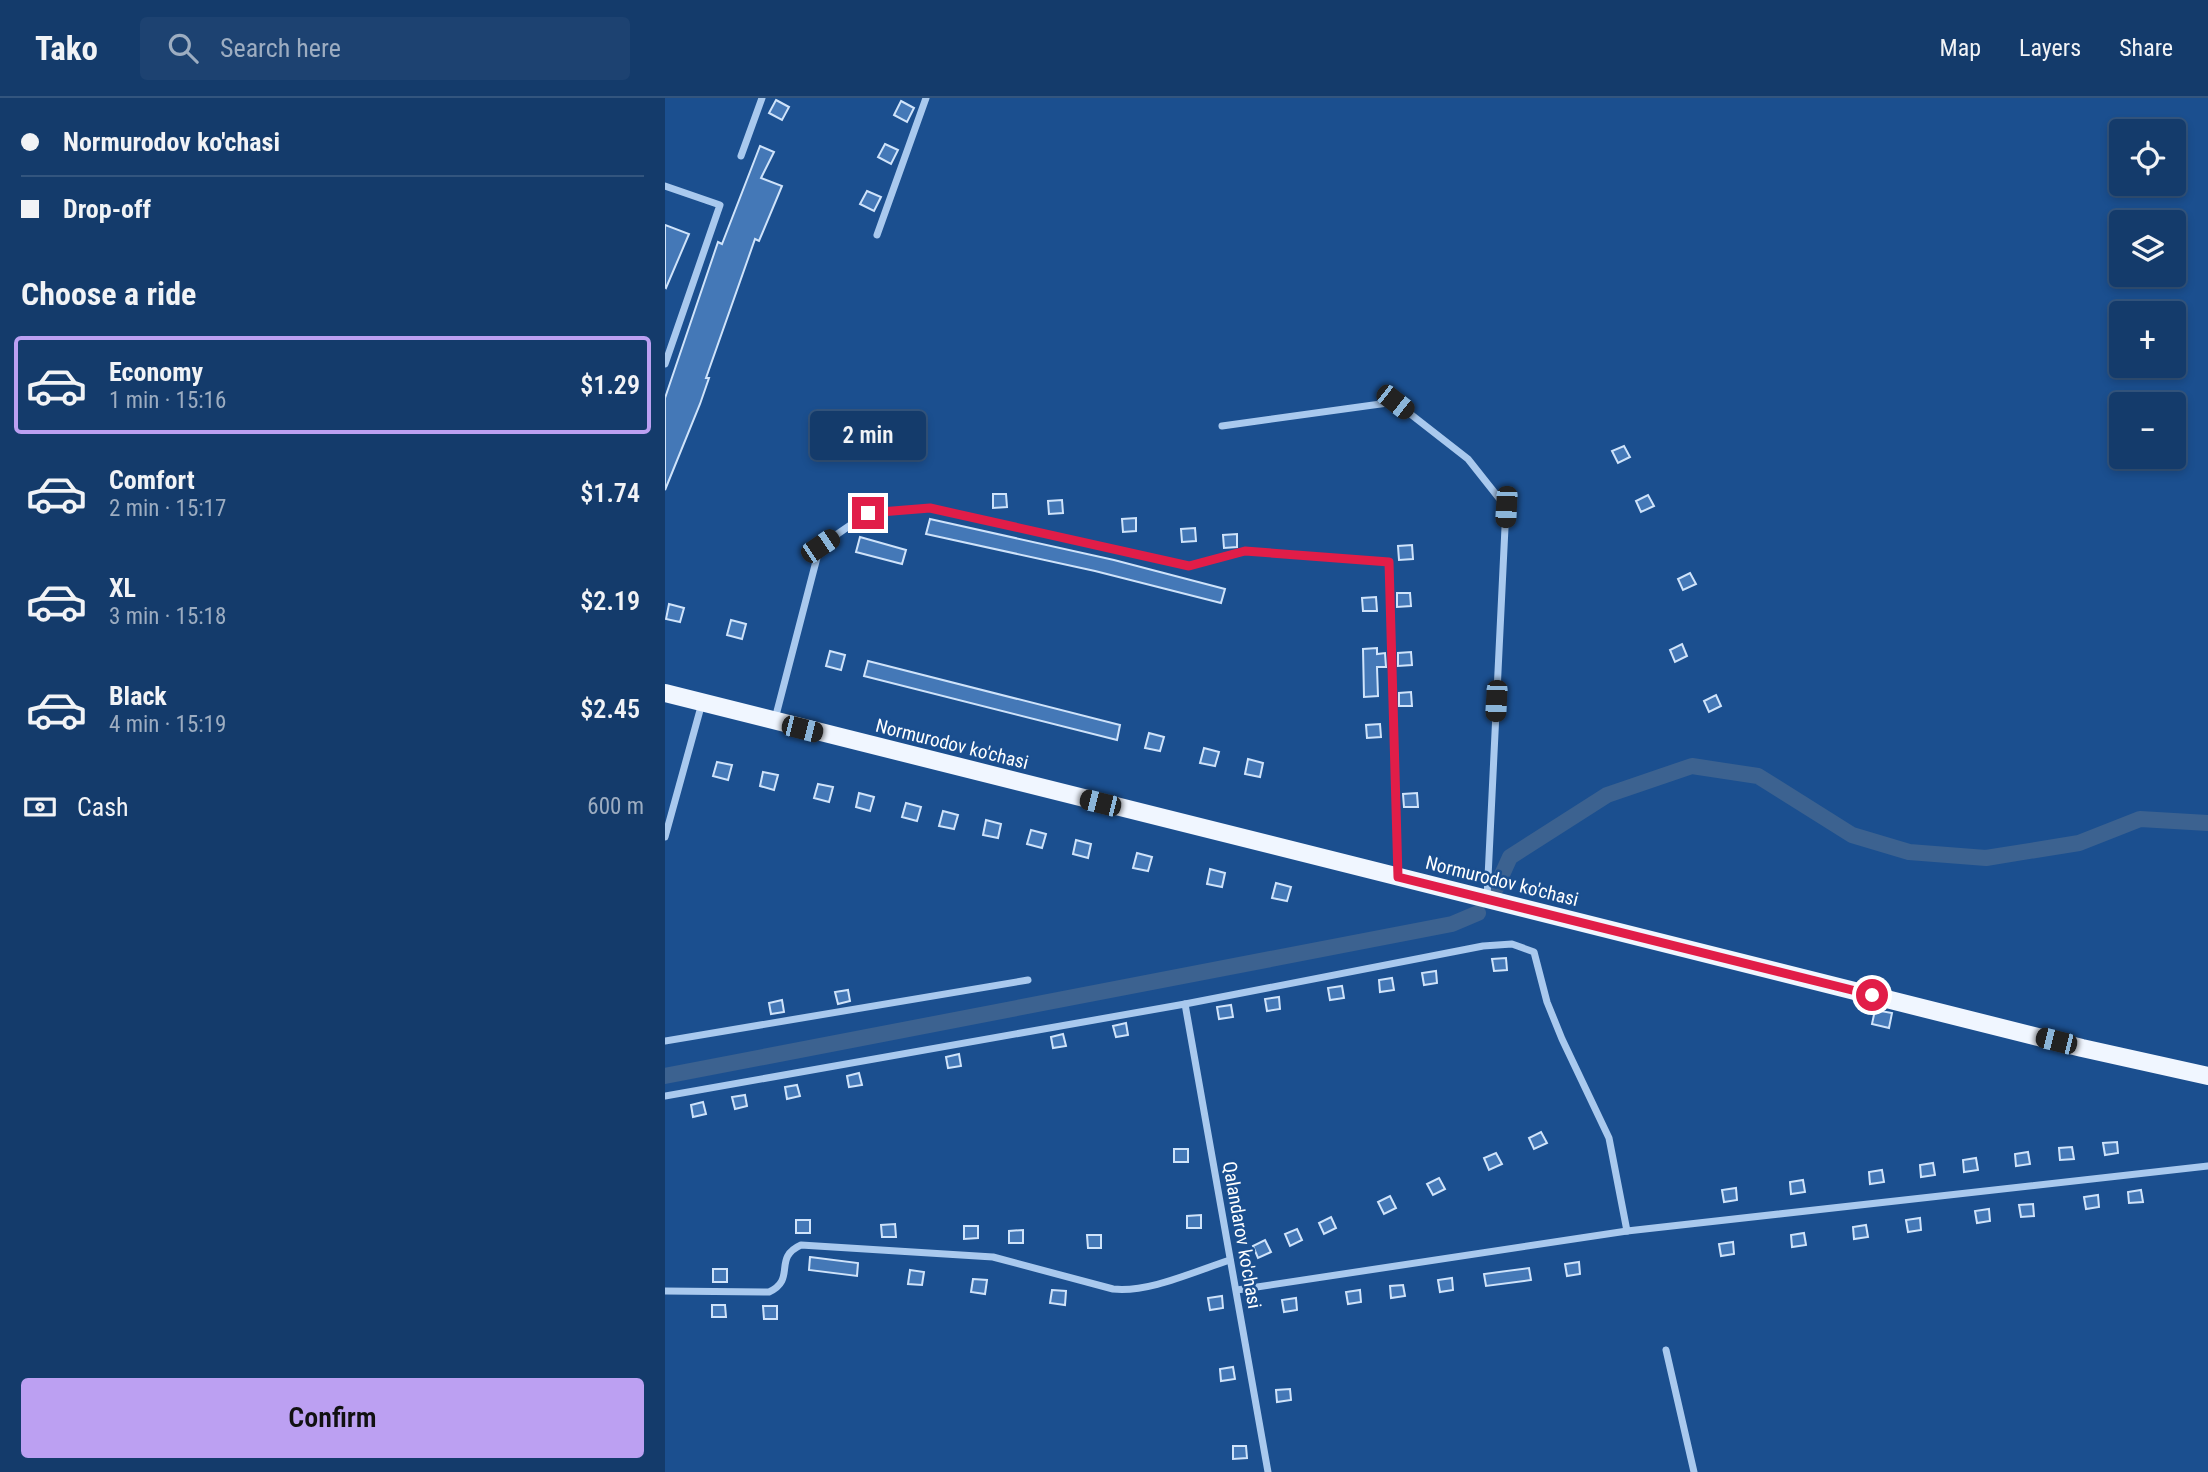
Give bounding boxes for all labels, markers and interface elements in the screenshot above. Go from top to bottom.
search box [140,17,630,80]
text: Tako [35,29,98,68]
icon: search [164,29,202,67]
text: Search here [220,33,341,63]
text: Map [1940,34,1981,62]
text: Layers [2019,34,2081,62]
text: Share [2119,34,2173,62]
map controls [2109,119,2186,469]
button: locate [2109,119,2186,196]
text: Normurodov ko'chasi [63,127,280,157]
text: Drop-off [63,194,151,224]
button: layers [2109,210,2186,287]
text: Choose a ride [21,275,196,313]
button: + [2109,301,2186,378]
icon: car [25,354,88,417]
text: Economy [109,357,203,387]
text: $1.29 [580,370,640,400]
car [1372,381,1419,423]
text: 1 min · 15:16 [109,387,226,414]
button: − [2109,392,2186,469]
callout: 2 min [810,412,926,460]
text: 2 min [843,422,893,449]
icon: car [25,462,88,525]
text: Comfort [109,465,195,495]
text: $1.74 [580,478,640,508]
car [1495,485,1518,529]
text: 2 min · 15:17 [109,495,226,522]
route end [852,497,884,529]
car [797,526,844,566]
icon: car [25,570,88,633]
text: XL [109,573,136,603]
text: $2.19 [580,586,640,616]
text: 3 min · 15:18 [109,603,226,630]
icon: car [25,678,88,741]
car [1485,679,1508,723]
text: Black [109,681,167,711]
text: $2.45 [580,694,640,724]
text: 4 min · 15:19 [109,711,226,738]
car [780,714,825,744]
street label: Normurodov ko'chasi [873,714,1031,774]
icon: cash [21,788,59,826]
car [1078,788,1123,818]
text: Cash [77,792,129,822]
text: 600 m [587,793,644,820]
street label: Normurodov ko'chasi [1423,851,1581,911]
route start [1856,979,1888,1011]
car [2034,1026,2079,1056]
street label: Qalandarov ko'chasi [1218,1160,1266,1310]
button: Confirm [21,1378,644,1458]

